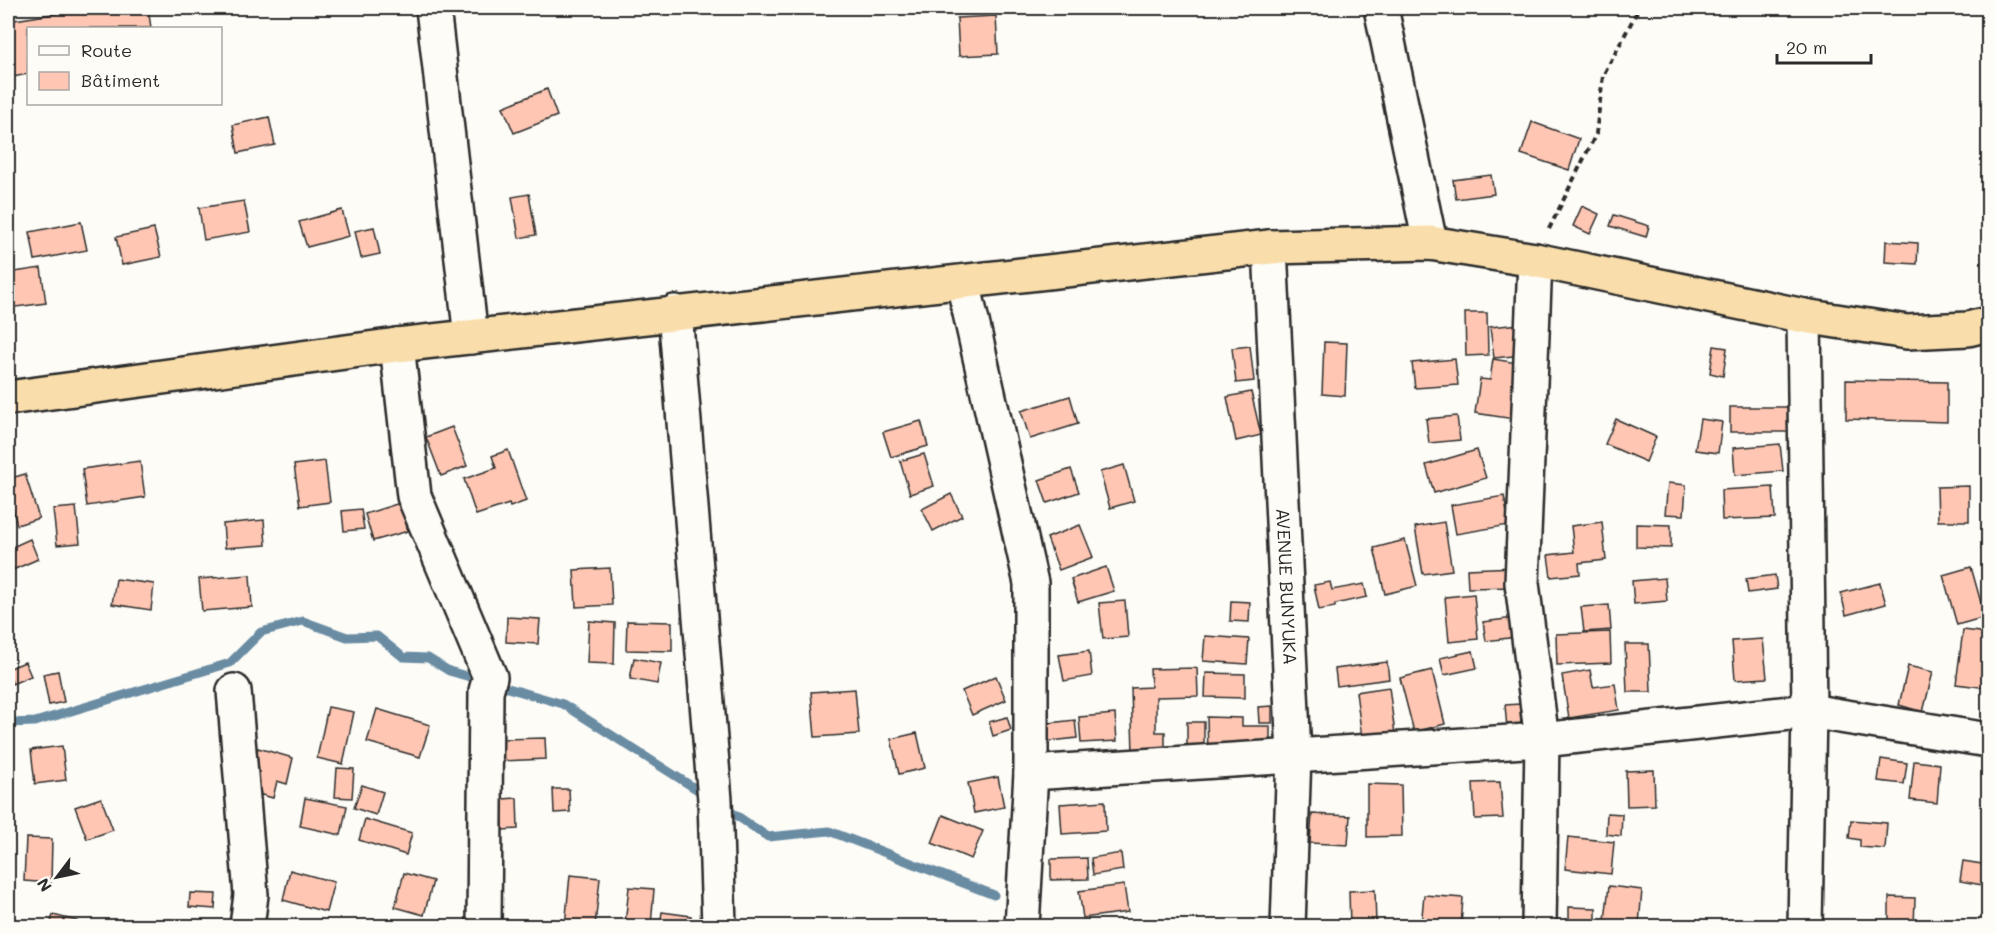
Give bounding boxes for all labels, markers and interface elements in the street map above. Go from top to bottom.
legend [27,27,222,105]
scale bar [1777,27,1872,65]
text: 20 m [1786,35,1827,59]
text: Route [81,38,132,62]
text: Bâtiment [81,68,160,92]
street label: AVENUE BUNYUKA [1271,508,1303,665]
north arrow [27,847,87,907]
text: N [32,874,56,896]

